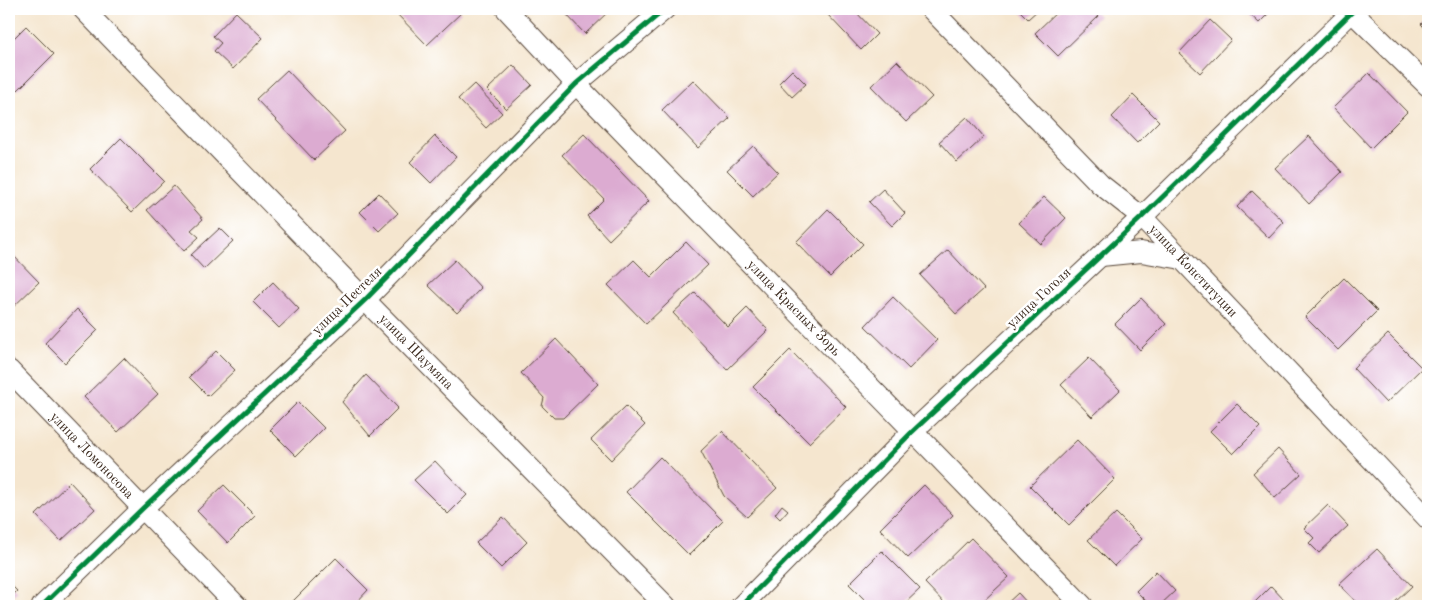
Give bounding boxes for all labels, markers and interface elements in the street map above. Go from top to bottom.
street label: улица Конституции [1146,222,1240,320]
street label: улица Красных Зорь [744,257,844,359]
street label: улица Пестеля [310,264,384,338]
street label: улица Гоголя [1004,265,1074,331]
street label: улица Шаумяна [376,311,456,392]
street label: улица Ломоносова [47,410,136,502]

